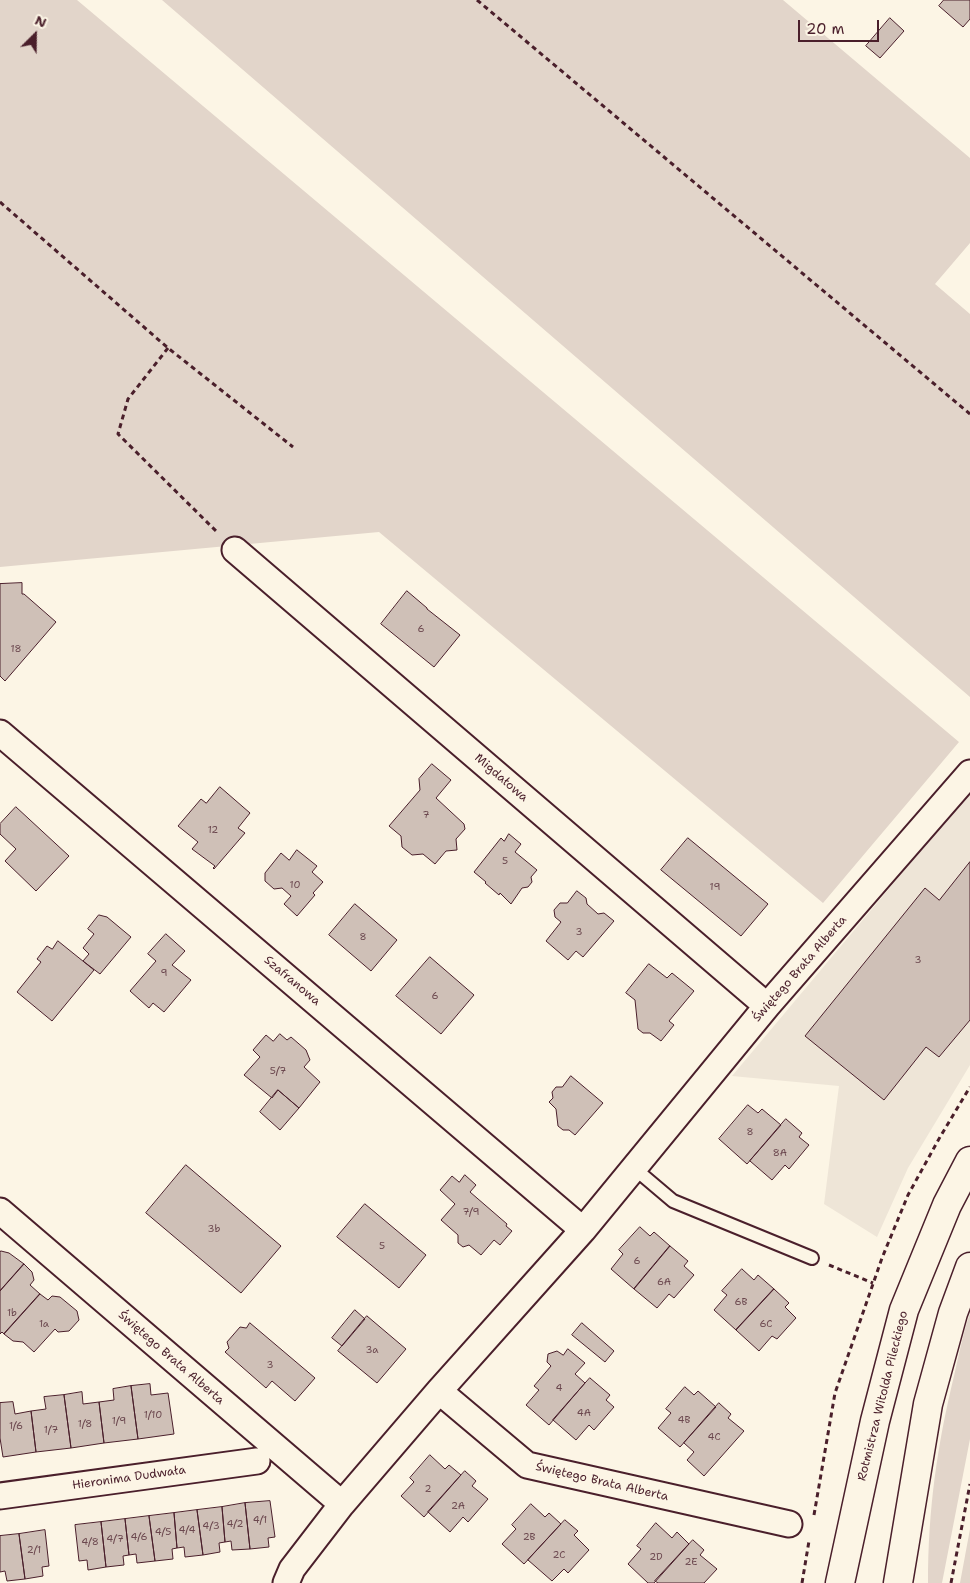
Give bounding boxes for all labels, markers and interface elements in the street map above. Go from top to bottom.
north arrow [10,10,60,60]
scale bar [800,10,881,42]
text: N [32,11,49,32]
text: 20 m [806,19,845,39]
house number: 6 [418,623,424,635]
house number: 18 [10,643,22,655]
street label: Migdałowa [471,751,531,805]
house number: 7 [423,809,429,821]
house number: 12 [208,824,218,836]
house number: 5 [502,855,508,867]
house number: 10 [290,879,300,891]
house number: 19 [710,881,720,893]
street label: Świętego Brata Alberta [750,913,850,1025]
house number: 3 [576,926,582,938]
house number: 8 [360,931,366,943]
street label: Szafranowa [261,953,323,1009]
house number: 3 [915,954,921,966]
house number: 9 [161,967,167,979]
house number: 6 [432,990,438,1002]
house number: 5/7 [270,1065,286,1077]
house number: 8 [747,1126,753,1138]
house number: 8A [773,1147,787,1159]
house number: 7/9 [462,1206,480,1218]
house number: 3b [208,1223,220,1235]
house number: 5 [379,1240,385,1252]
house number: 6 [634,1255,640,1267]
house number: 6A [657,1276,671,1288]
house number: 6B [735,1296,747,1308]
house number: 1b [7,1307,17,1319]
street label: Świętego Brata Alberta [115,1308,227,1408]
street label: Rotmistrza Witolda Pileckiego [855,1309,911,1483]
house number: 1a [39,1318,49,1330]
house number: 6C [760,1318,772,1330]
house number: 3a [365,1344,379,1356]
house number: 3 [267,1359,273,1371]
house number: 4 [556,1382,562,1394]
house number: 4A [577,1407,591,1419]
house number: 1/10 [144,1409,162,1421]
house number: 4B [678,1414,690,1426]
house number: 1/9 [112,1415,126,1427]
house number: 1/8 [78,1418,92,1430]
house number: 1/6 [9,1420,23,1432]
house number: 1/7 [44,1424,58,1436]
house number: 4C [707,1431,721,1443]
street label: Świętego Brata Alberta [534,1460,670,1504]
street label: Hieronima Dudwała [71,1463,187,1493]
house number: 2 [425,1483,431,1495]
house number: 2A [451,1500,465,1512]
house number: 4/1 [253,1514,267,1526]
house number: 4/2 [226,1518,244,1530]
house number: 4/3 [202,1520,220,1532]
house number: 4/4 [179,1524,195,1536]
house number: 4/5 [155,1526,171,1538]
house number: 4/6 [130,1531,148,1543]
house number: 2B [523,1531,535,1543]
house number: 4/7 [106,1533,124,1545]
house number: 4/8 [81,1536,99,1548]
house number: 2/1 [27,1544,41,1556]
house number: 2C [553,1549,565,1561]
house number: 2D [649,1551,663,1563]
house number: 2E [685,1556,697,1568]

